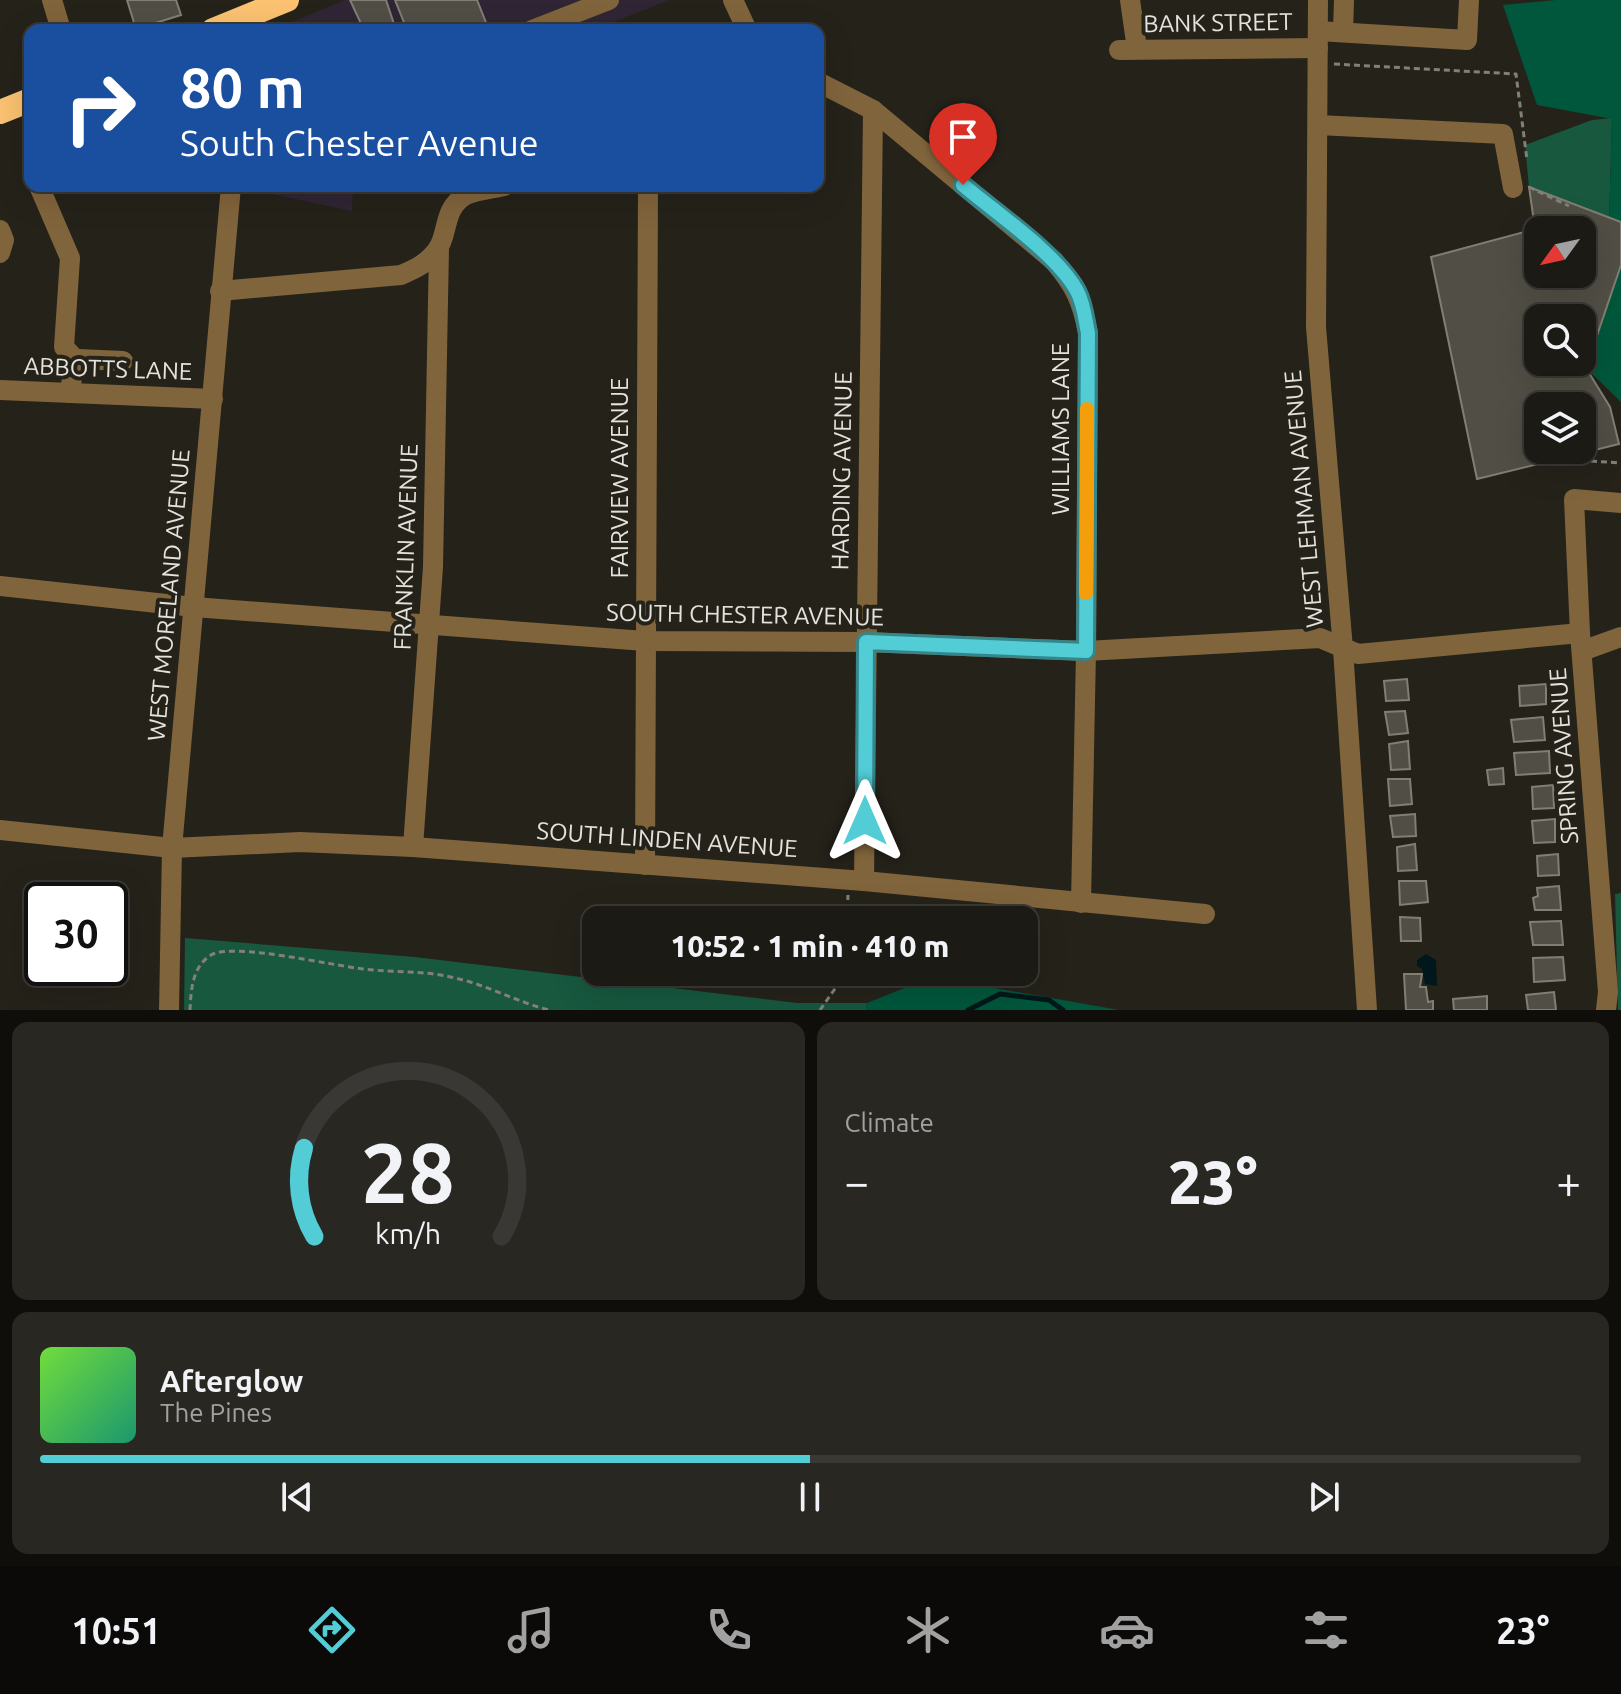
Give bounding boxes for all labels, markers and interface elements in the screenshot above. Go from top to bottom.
street label: BANK STREET [1143,8,1293,37]
icon: right [48,56,152,160]
text: 80 m [180,56,305,119]
pin [929,103,997,185]
icon: arrive [941,115,985,159]
text: South Chester Avenue [180,122,539,163]
north arrow [1524,216,1596,288]
map controls [1524,216,1596,464]
button: search [1524,304,1596,376]
street label: WILLIAMS LANE [1047,343,1074,515]
street label: ABBOTTS LANE [23,352,193,385]
street label: WEST LEHMAN AVENUE [1279,369,1328,629]
street label: HARDING AVENUE [826,371,857,571]
street label: FAIRVIEW AVENUE [606,378,633,579]
button: layers [1524,392,1596,464]
street label: FRANKLIN AVENUE [388,443,423,651]
street label: WEST MORELAND AVENUE [142,448,195,742]
street label: SOUTH CHESTER AVENUE [606,599,884,630]
street label: SPRING AVENUE [1544,667,1583,845]
position arrow [823,779,907,863]
street label: SOUTH LINDEN AVENUE [536,817,799,862]
speed limit sign: 30 [24,882,128,986]
text: 10:52 · 1 min · 410 m [671,929,949,963]
text: Climate [845,1108,934,1137]
text: 28 [361,1125,455,1219]
text: 23° [1168,1148,1257,1215]
text: − [845,1157,869,1206]
text: + [1556,1157,1581,1206]
text: km/h [375,1217,441,1249]
text: Afterglow [160,1364,303,1398]
text: The Pines [160,1398,272,1427]
icon: previous [275,1475,319,1519]
icon: pause [788,1475,832,1519]
icon: next [1302,1475,1346,1519]
icon: directions [304,1602,360,1658]
icon: music [503,1602,559,1658]
icon: phone [701,1602,757,1658]
icon: climate [900,1602,956,1658]
icon: car [1099,1602,1155,1658]
icon: filters [1298,1602,1354,1658]
text: 10:51 [71,1610,161,1651]
text: 23° [1496,1610,1550,1651]

